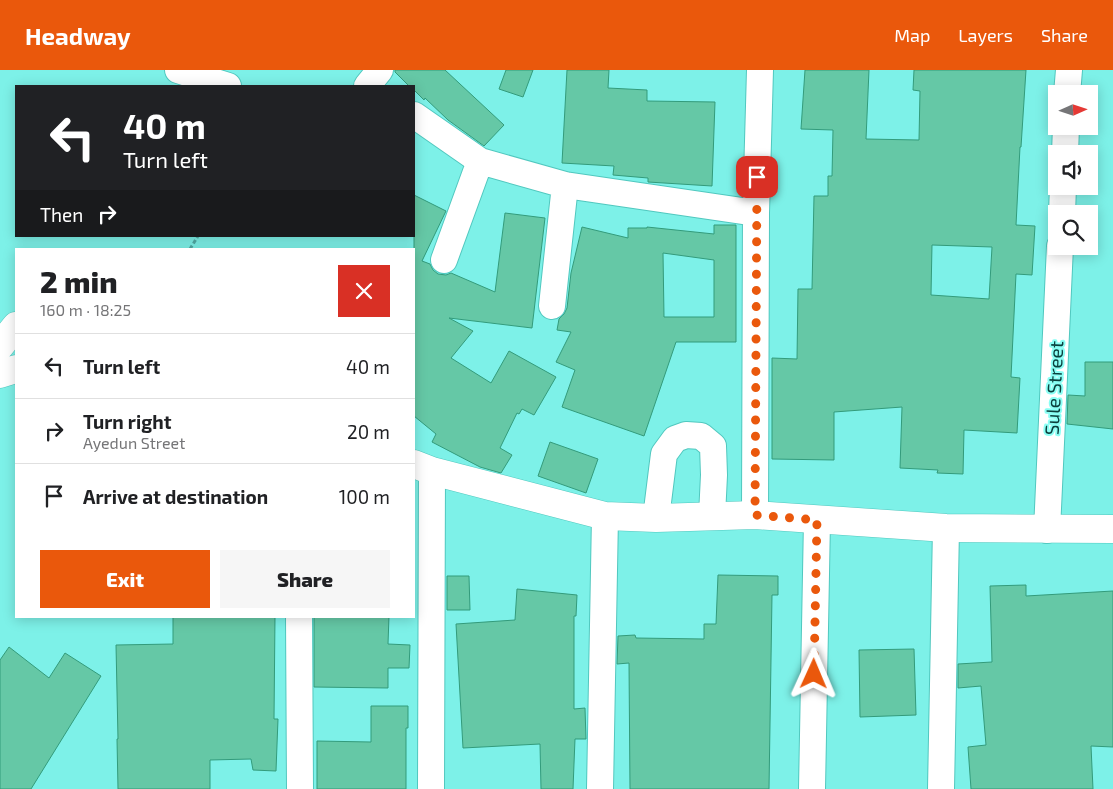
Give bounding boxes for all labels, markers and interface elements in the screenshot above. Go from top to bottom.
text: Headway [25,21,131,50]
text: Map [894,24,930,46]
text: Layers [958,24,1013,46]
text: Share [1041,24,1088,46]
north arrow [1048,85,1098,135]
map controls [1048,85,1098,255]
text: 40 m [123,104,206,146]
icon: left [40,105,105,170]
button: sound [1048,145,1098,195]
text: Turn left [123,146,208,172]
pin [736,156,778,198]
icon: arrive [743,163,771,191]
icon: right [93,200,121,228]
text: Then [40,203,83,226]
button: search [1048,205,1098,255]
text: 2 min [40,263,118,299]
button: close [338,265,390,317]
text: 160 m · 18:25 [40,300,131,319]
street label: Sule Street [1040,340,1067,436]
icon: left [40,352,68,380]
text: Turn left [83,355,160,378]
text: 40 m [346,355,390,378]
text: Turn right [83,410,171,433]
icon: right [40,417,68,445]
text: 20 m [347,420,390,443]
text: Ayedun Street [83,433,185,452]
icon: arrive [40,482,68,510]
text: Arrive at destination [83,485,268,508]
text: 100 m [339,485,390,508]
button: Exit [40,550,210,608]
button: Share [220,550,390,608]
position arrow [787,647,839,699]

